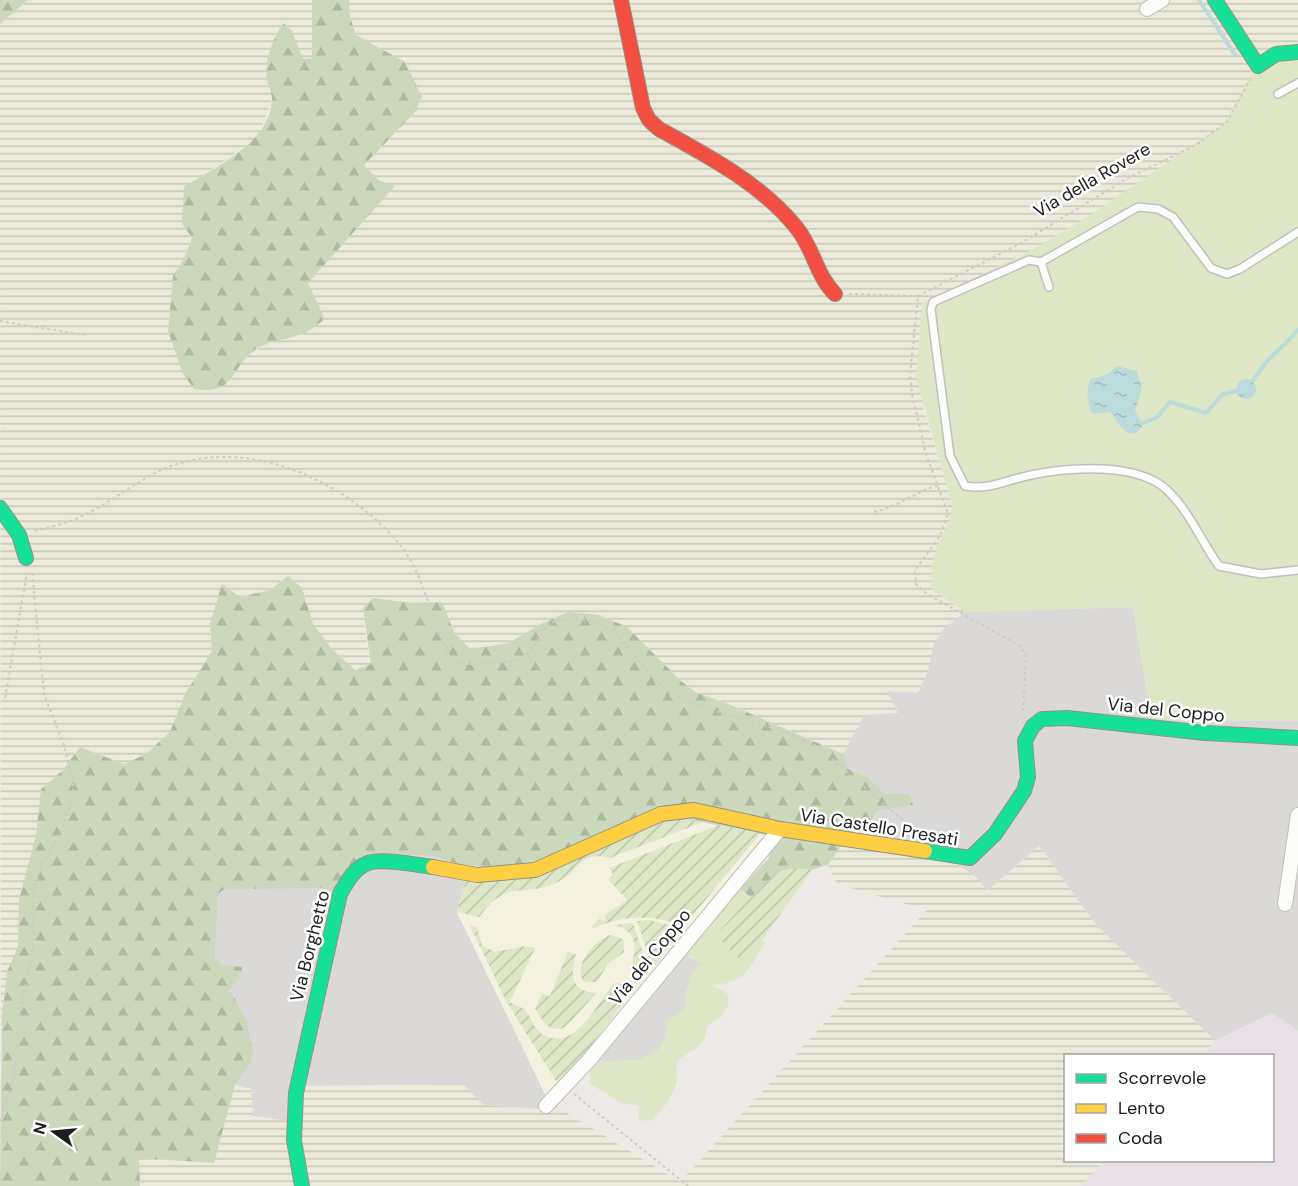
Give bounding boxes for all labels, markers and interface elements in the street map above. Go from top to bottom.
street label: Via della Rovere [1029,137,1155,223]
street label: Via del Coppo [1106,692,1226,728]
street label: Via Castello Presati [798,803,960,851]
street label: Via Borghetto [285,888,335,1004]
street label: Via del Coppo [604,904,696,1010]
legend [1064,1054,1274,1162]
text: Scorrevole [1118,1066,1206,1090]
text: Lento [1118,1096,1165,1120]
north arrow [24,1102,84,1162]
text: N [28,1120,52,1137]
text: Coda [1118,1126,1163,1150]

